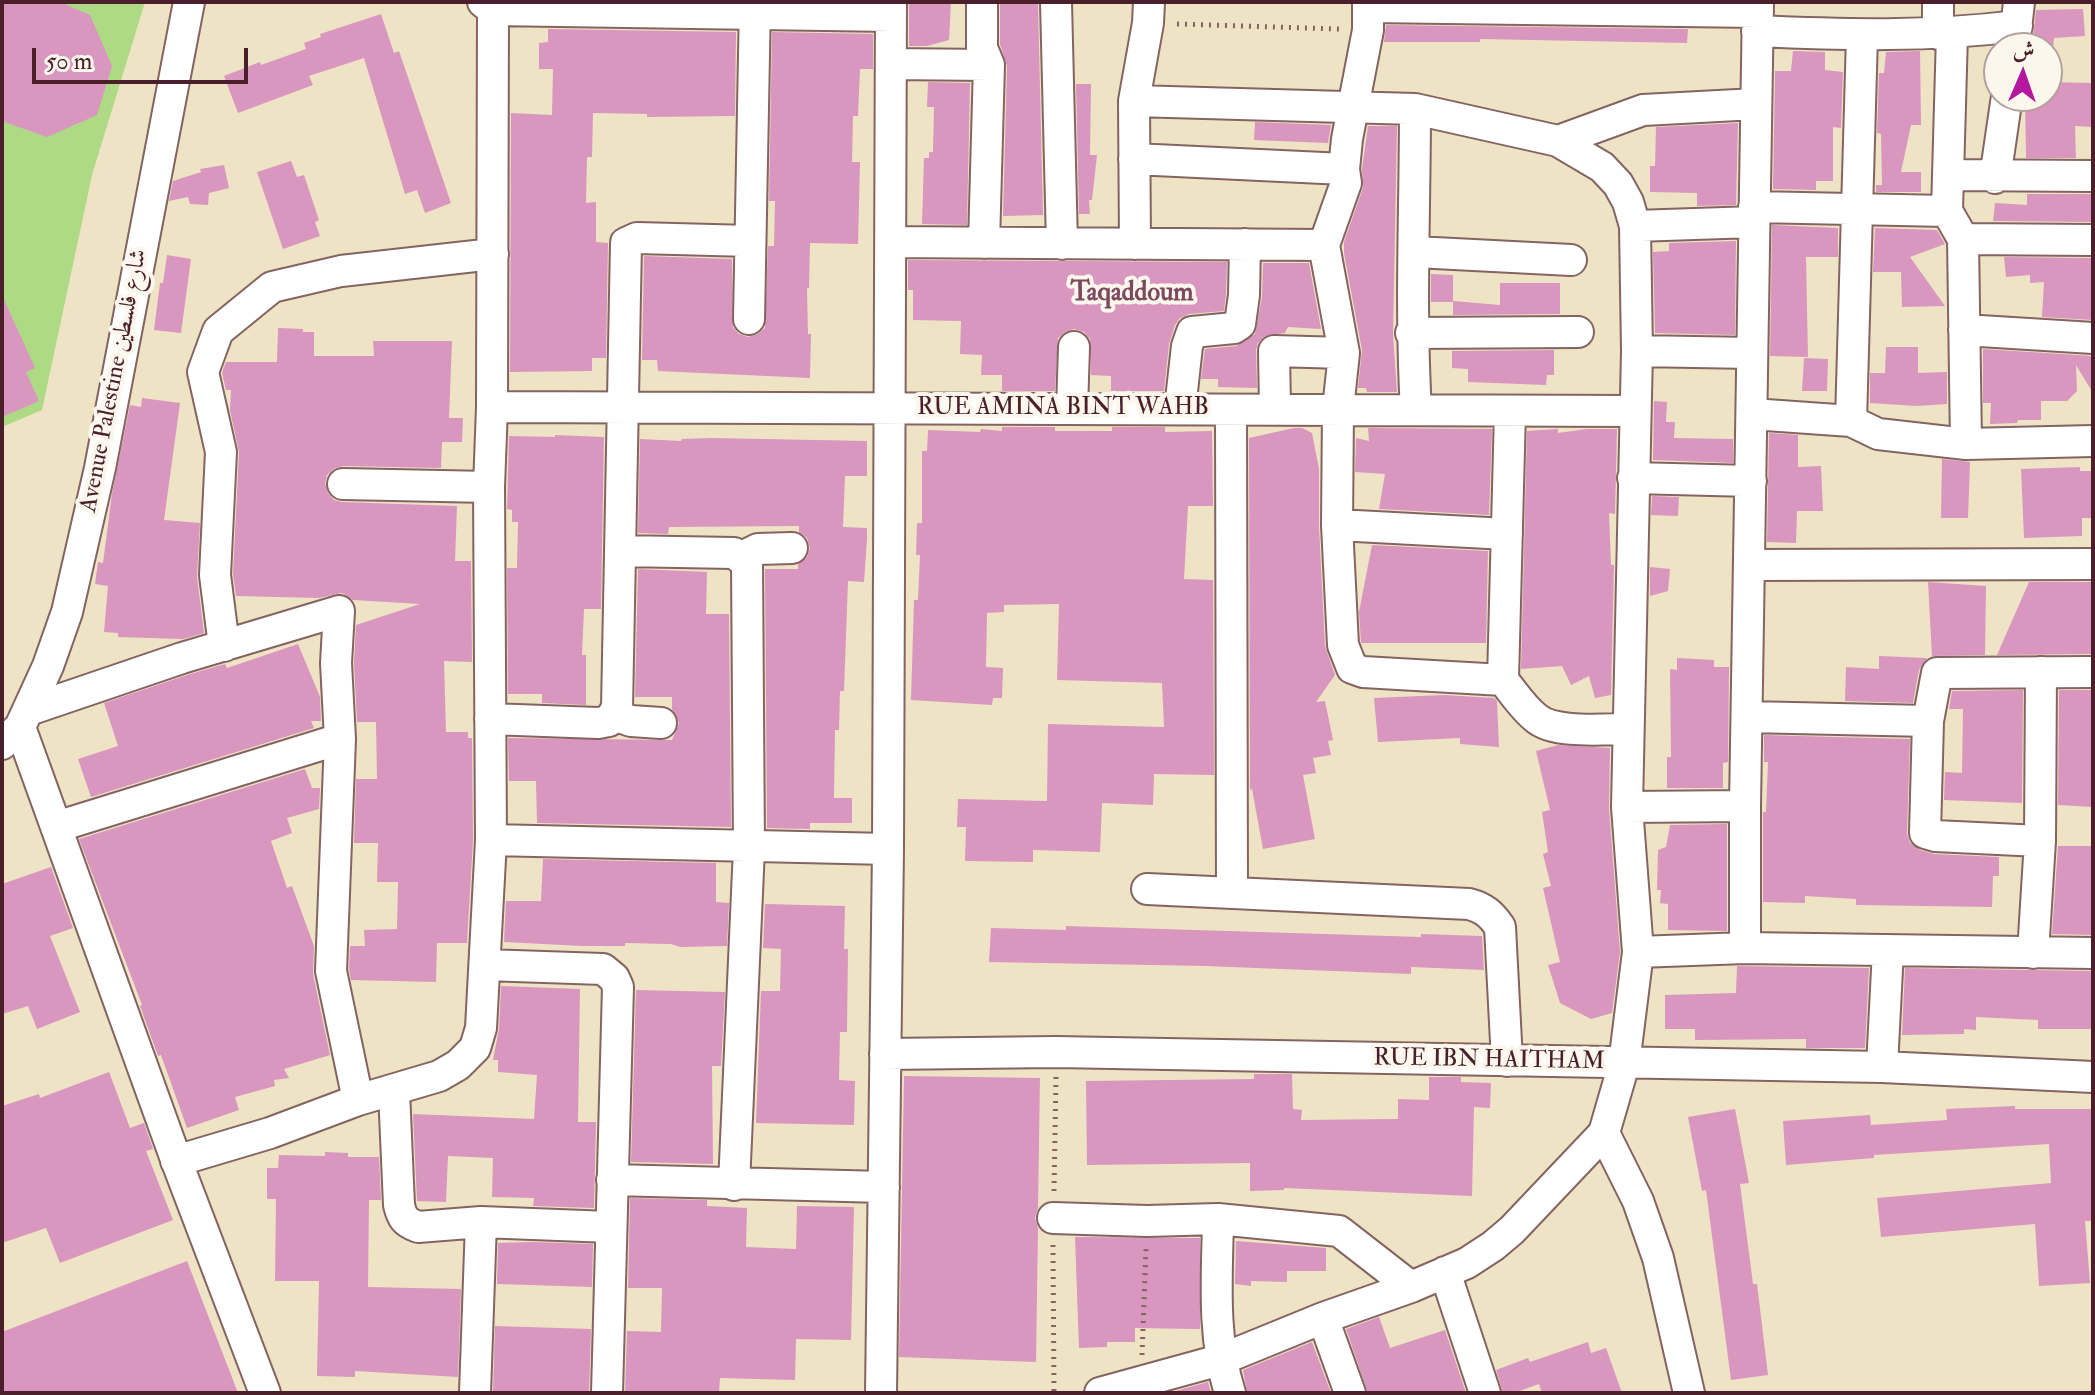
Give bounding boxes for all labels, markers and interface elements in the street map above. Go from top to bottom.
scale bar [36,32,252,82]
north arrow [1983,32,2063,112]
text: ش [2012,36,2035,64]
text: 50 m [46,46,92,77]
street label: Avenue Palestine شارع فلسطين [75,247,155,515]
district label: Taqaddoum [1070,278,1194,310]
street label: RUE AMINA BINT WAHB [917,395,1209,423]
street label: RUE IBN HAITHAM [1373,1045,1605,1077]

